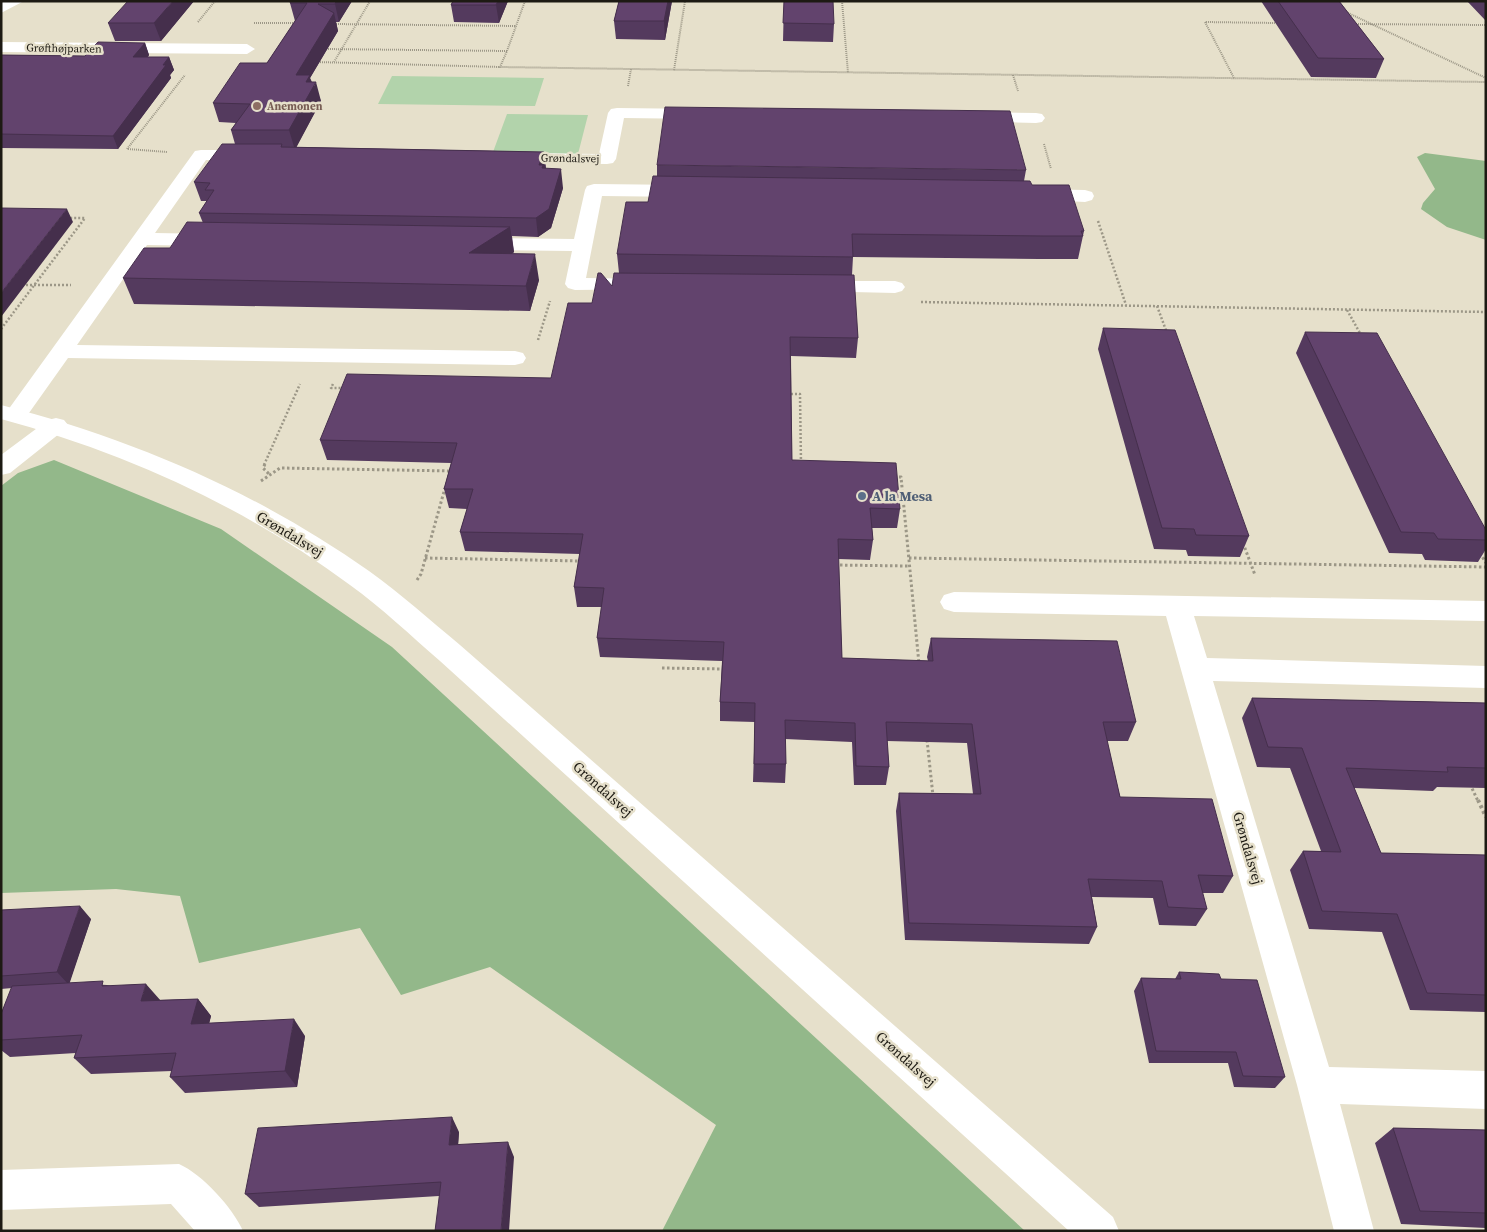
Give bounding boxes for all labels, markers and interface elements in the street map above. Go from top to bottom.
street label: Grøfthøjparken [26,40,102,57]
place label: Anemonen [267,99,323,114]
marker: Anemonen [251,100,263,112]
street label: Grøndalsvej [541,150,599,167]
place label: A la Mesa [872,486,933,506]
marker: A la Mesa [856,490,868,502]
street label: Grøndalsvej [253,506,327,562]
street label: Grøndalsvej [569,757,637,821]
street label: Grøndalsvej [1228,809,1268,887]
street label: Grøndalsvej [872,1027,940,1091]

